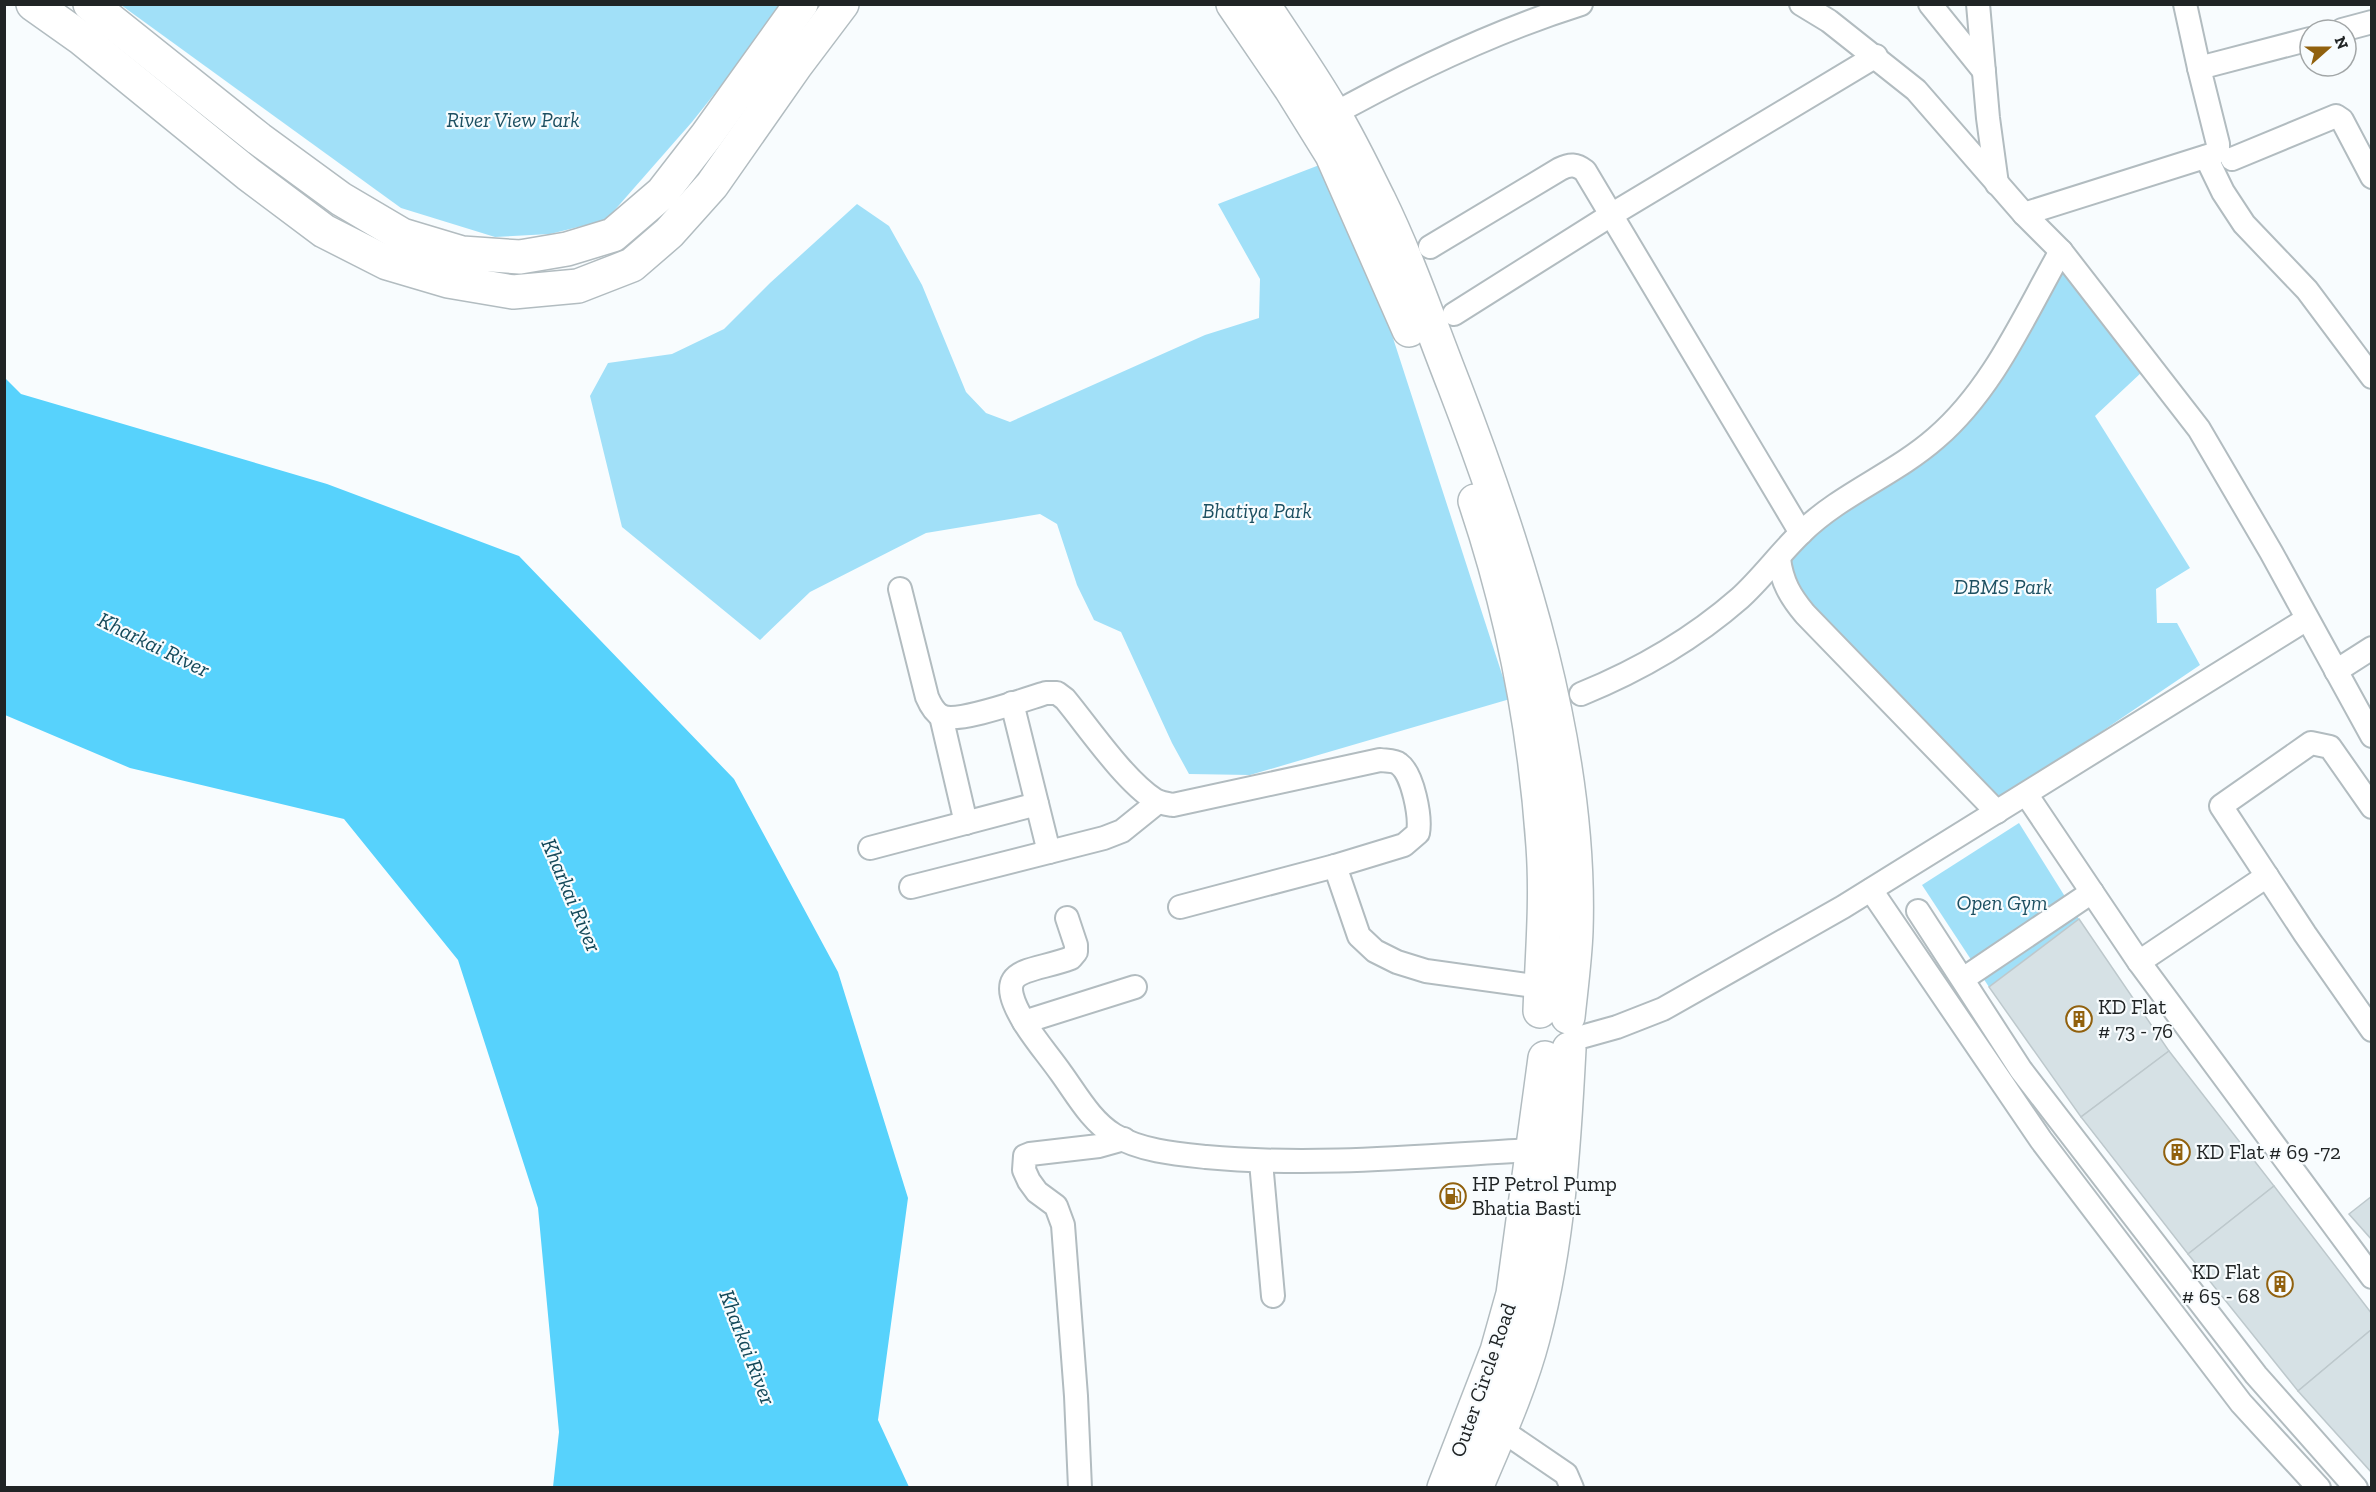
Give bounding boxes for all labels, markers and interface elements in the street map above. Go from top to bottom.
north arrow [2298,18,2358,78]
text: N [2330,34,2353,52]
park label: River View Park [446,107,580,132]
park label: Bhatiya Park [1202,498,1312,523]
park label: DBMS Park [1954,574,2052,599]
water label: Kharkai River [94,606,214,683]
water label: Kharkai River [536,834,608,956]
park label: Open Gym [1957,890,2047,915]
place label: KD Flat # 73 - 76 [2098,994,2173,1043]
building icon: KD Flat # 73 - 76 [2064,1004,2094,1034]
building icon: KD Flat # 69 -72 [2162,1137,2192,1167]
place label: KD Flat # 69 -72 [2196,1139,2341,1164]
place label: HP Petrol Pump Bhatia Basti [1472,1171,1617,1220]
fuel station icon: HP Petrol Pump Bhatia Basti [1438,1181,1468,1211]
place label: KD Flat # 65 - 68 [2182,1259,2260,1308]
building icon: KD Flat # 65 - 68 [2265,1269,2295,1299]
water label: Kharkai River [713,1286,782,1409]
street label: Outer Circle Road [1444,1299,1521,1460]

